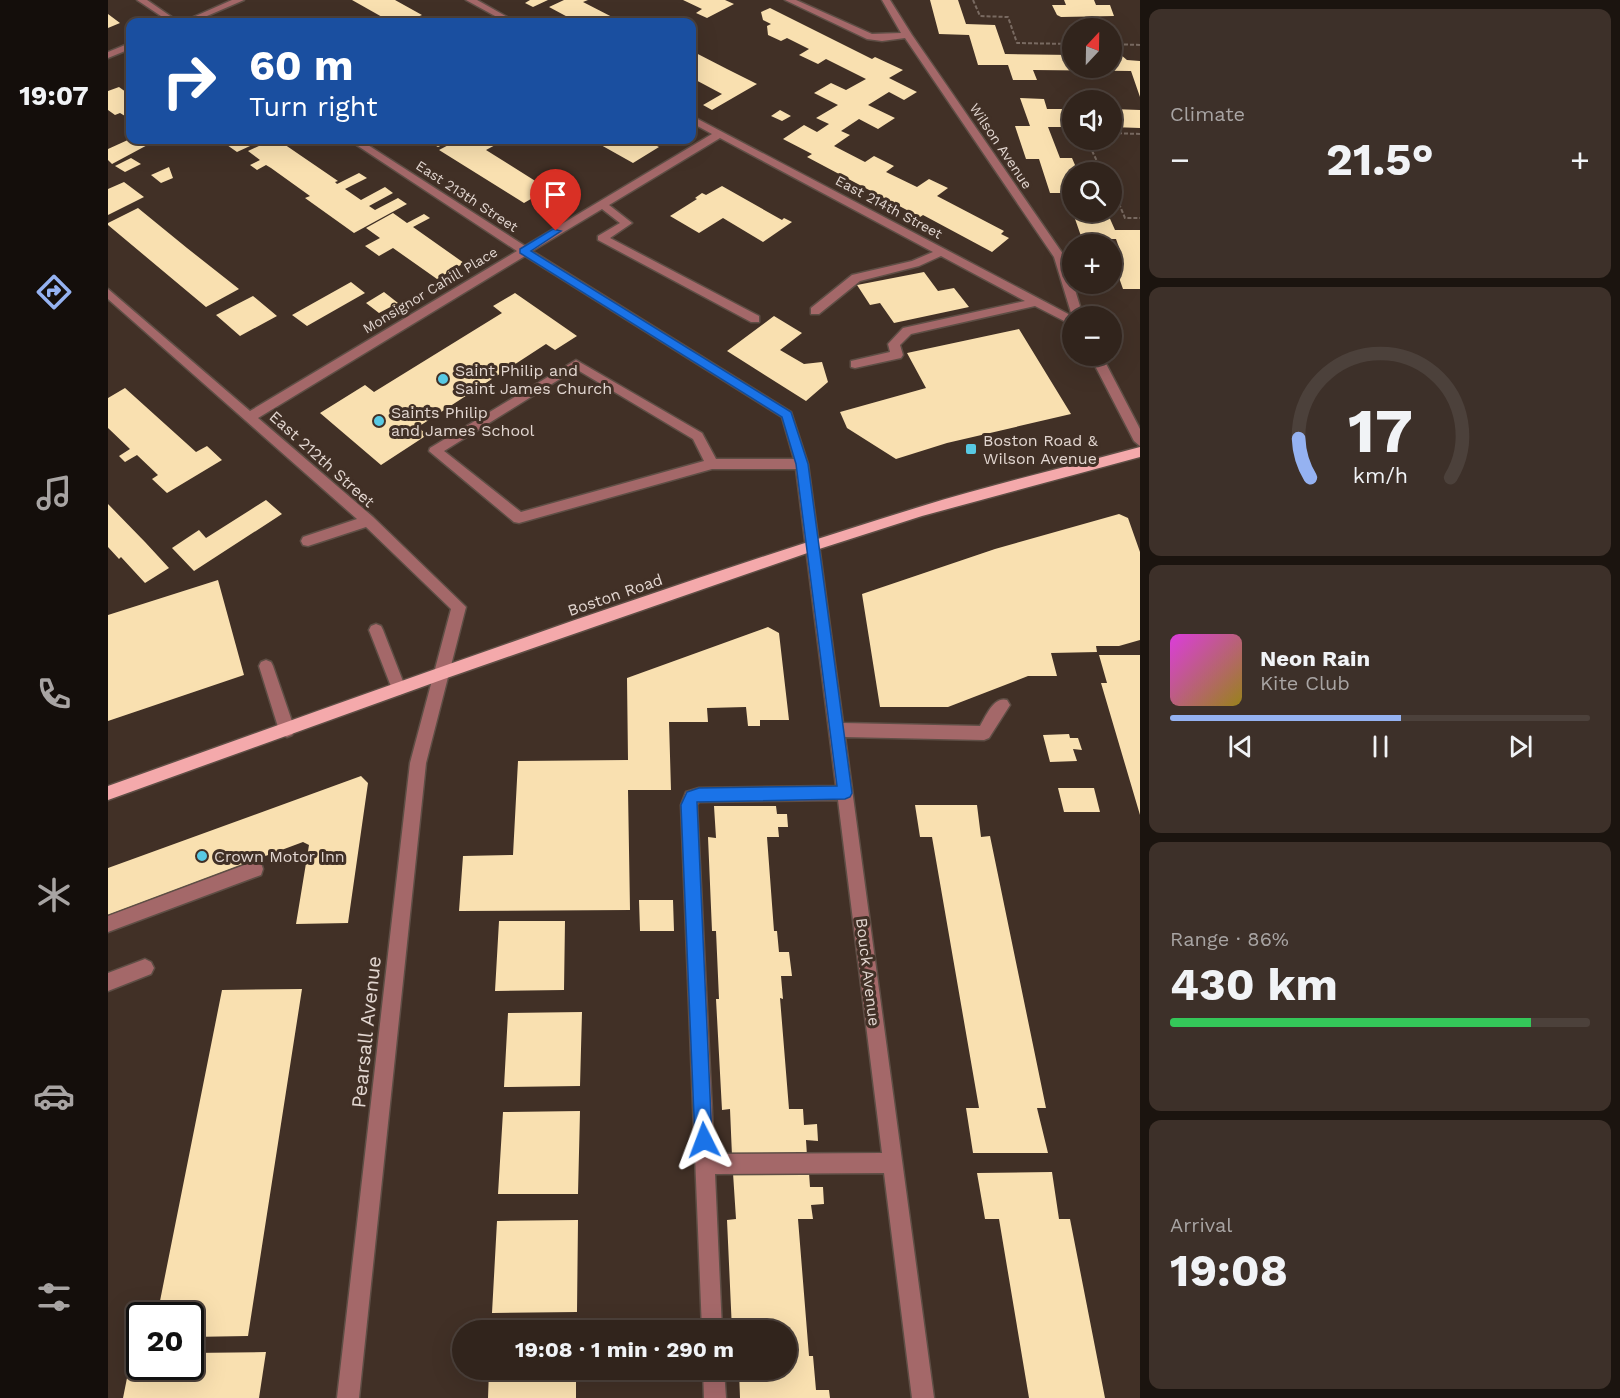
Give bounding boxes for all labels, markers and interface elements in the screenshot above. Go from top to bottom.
north arrow [1062,18,1122,78]
map controls [1062,18,1122,366]
text: 60 m [249,41,353,90]
icon: right [150,42,228,120]
text: 19:07 [19,80,89,112]
button: sound [1062,90,1122,150]
text: Turn right [249,91,378,123]
street label: Wilson Avenue [967,100,1035,192]
text: Climate [1170,102,1245,126]
text: 21.5° [1326,133,1434,186]
text: − [1170,140,1190,179]
text: + [1570,140,1590,179]
street label: East 213th Street [413,157,521,235]
button: search [1062,162,1122,222]
pin [530,169,581,231]
street label: East 214th Street [833,172,945,242]
icon: arrive [539,178,572,211]
button: + [1062,234,1122,294]
street label: Monsignor Cahill Place [360,243,500,337]
icon: directions [33,271,75,313]
button: − [1062,306,1122,366]
place label: Saint Philip and Saint James Church [455,361,612,398]
marker: Saint Philip and Saint James Church [436,372,450,386]
text: 17 [1348,394,1412,467]
place label: Saints Philip and James School [391,403,535,440]
street label: East 212th Street [265,407,379,511]
marker: Saints Philip and James School [372,414,386,428]
place label: Boston Road & Wilson Avenue [983,431,1099,468]
marker: Boston Road & Wilson Avenue [964,442,978,456]
text: km/h [1352,464,1408,489]
icon: music [33,472,75,514]
street label: Boston Road [565,570,665,620]
text: Neon Rain [1260,646,1370,671]
text: Kite Club [1260,671,1350,695]
icon: phone [33,673,75,715]
icon: previous [1224,730,1257,763]
icon: pause [1364,730,1397,763]
icon: next [1504,730,1537,763]
place label: Crown Motor Inn [214,847,345,866]
marker: Crown Motor Inn [195,849,209,863]
icon: climate [33,874,75,916]
street label: Bouck Avenue [852,917,884,1027]
text: Range · 86% [1170,927,1289,951]
street label: Pearsall Avenue [346,955,386,1109]
text: 430 km [1170,958,1338,1011]
icon: car [33,1075,75,1117]
position arrow [672,1108,736,1172]
text: Arrival [1170,1213,1232,1237]
text: 19:08 [1170,1244,1288,1297]
icon: filters [33,1276,75,1318]
speed limit sign: 20 [126,1302,204,1380]
text: 19:08 · 1 min · 290 m [515,1337,734,1362]

